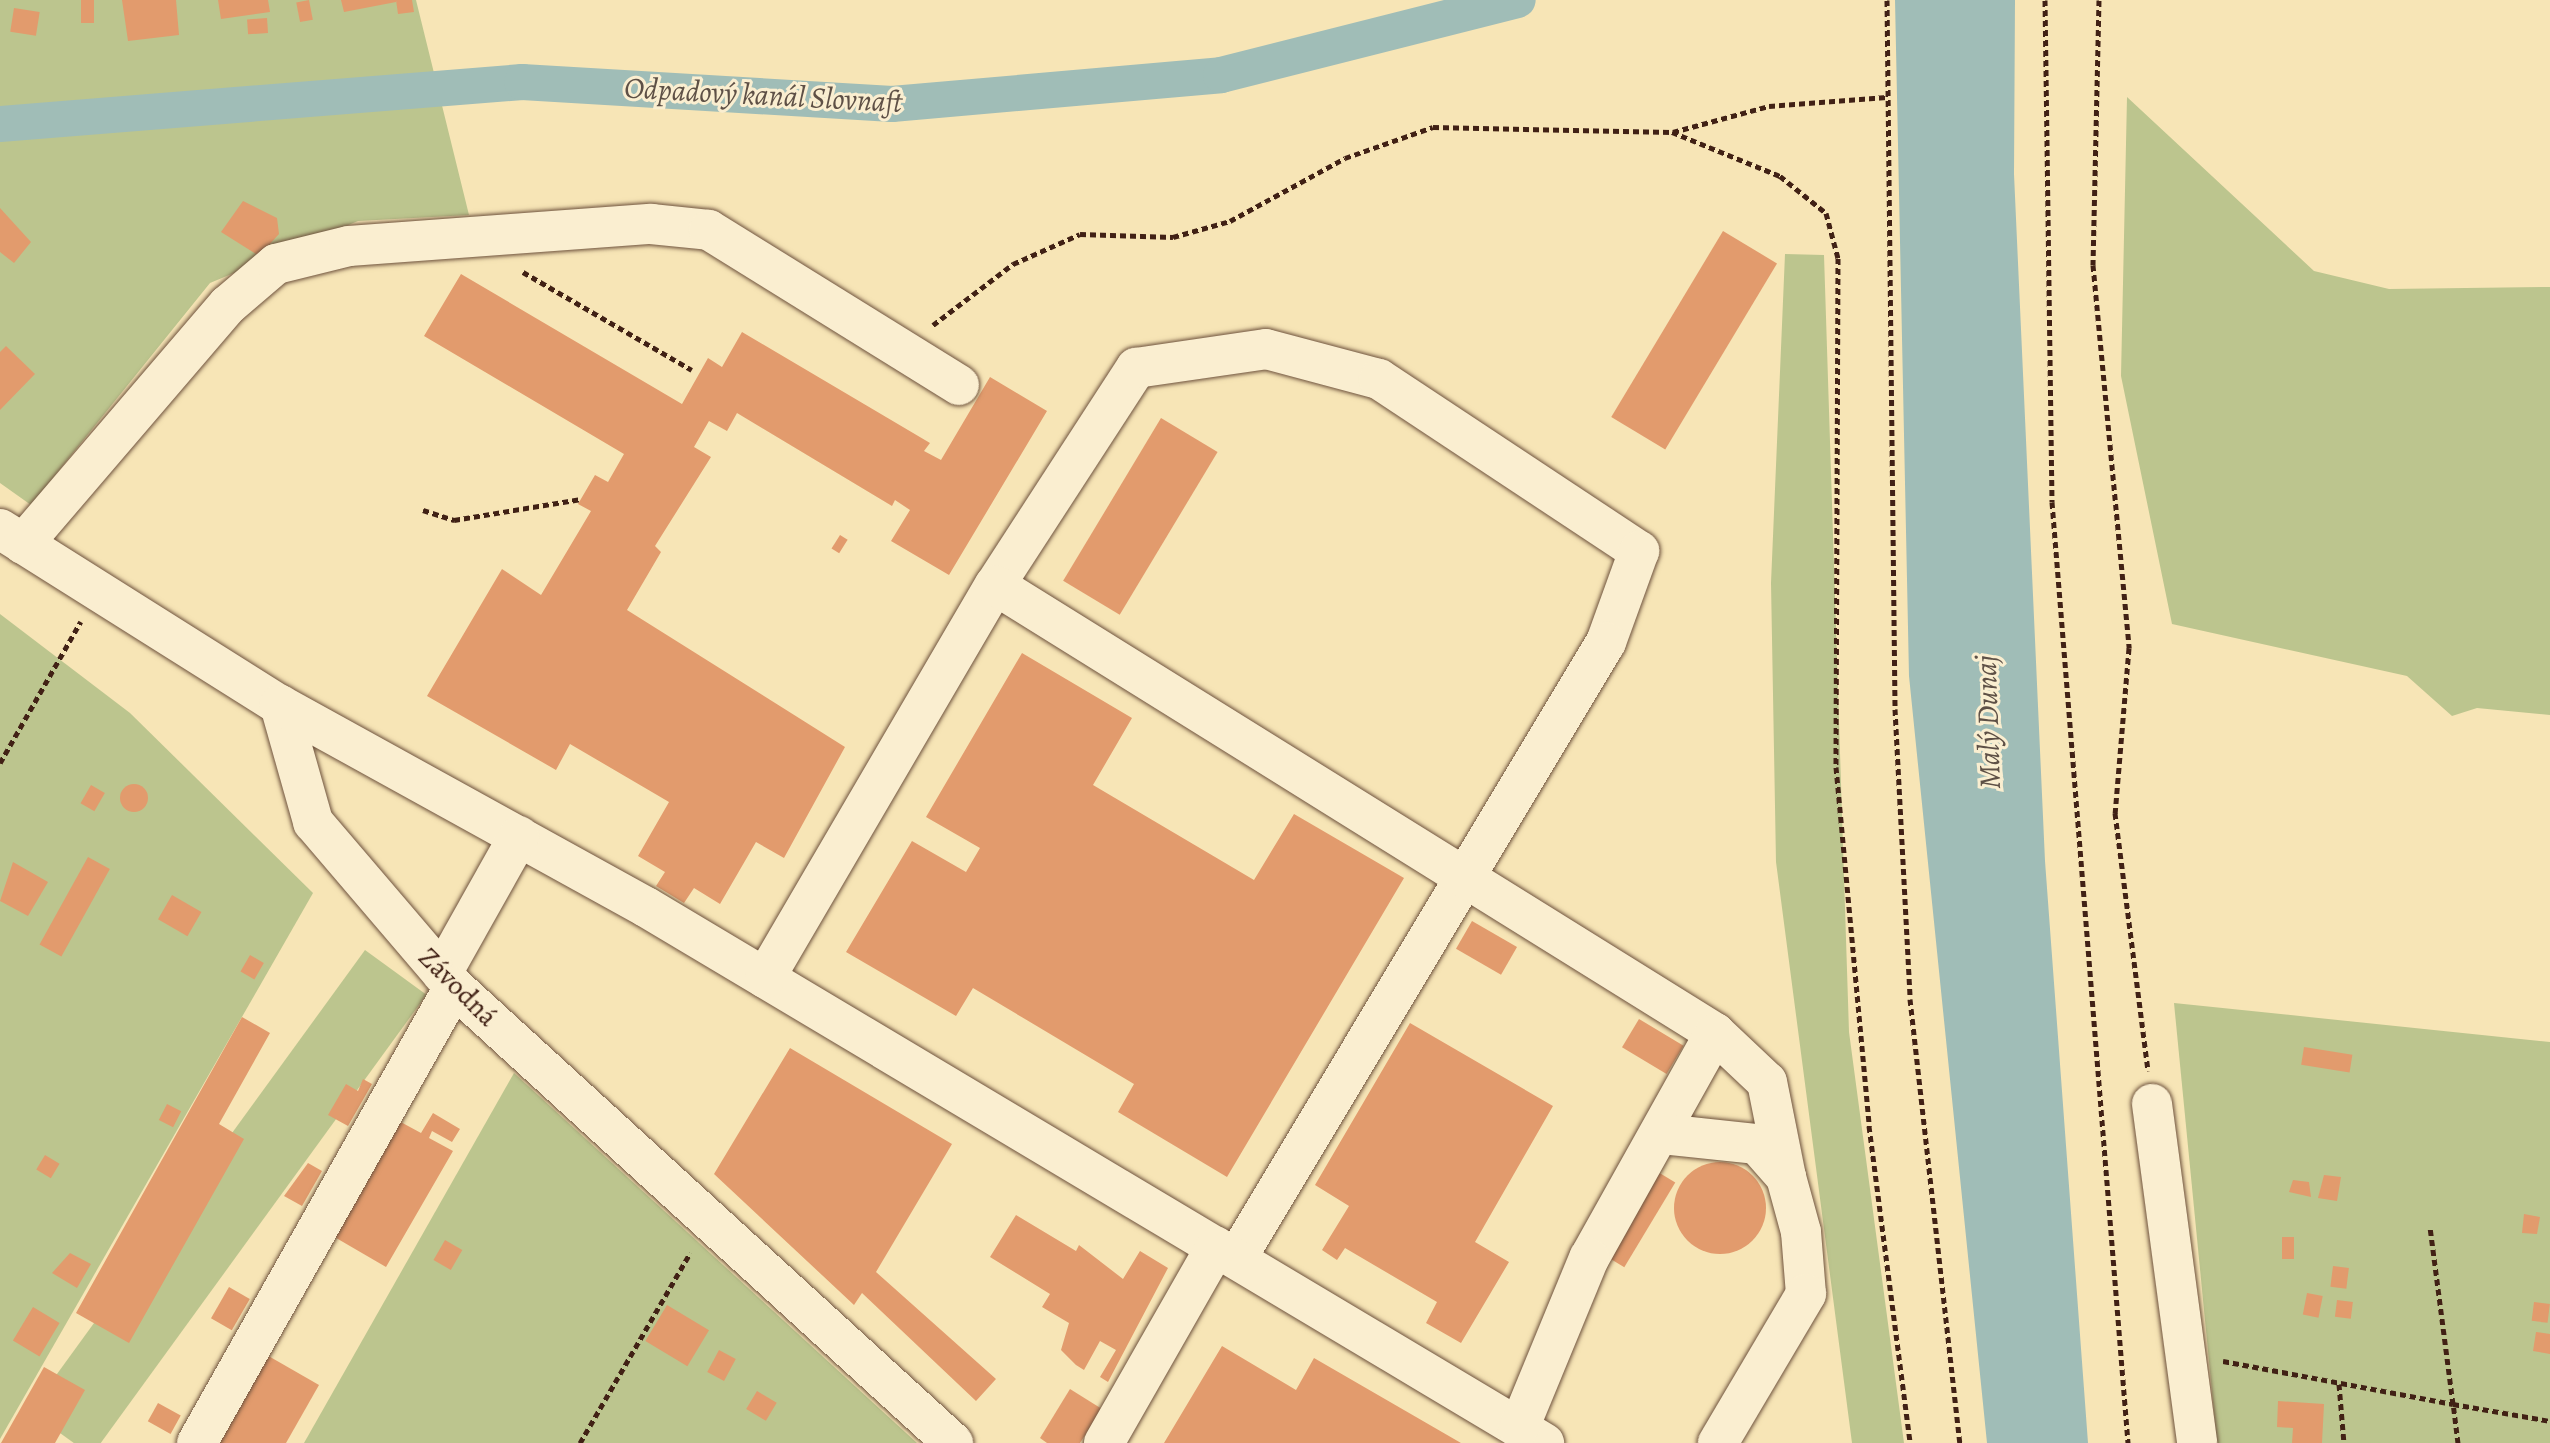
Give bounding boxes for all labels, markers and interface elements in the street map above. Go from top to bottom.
water label: Odpadový kanál Slovnaft [623,70,903,120]
water label: Malý Dunaj [1968,654,2008,790]
street label: Závodná [412,941,504,1033]

